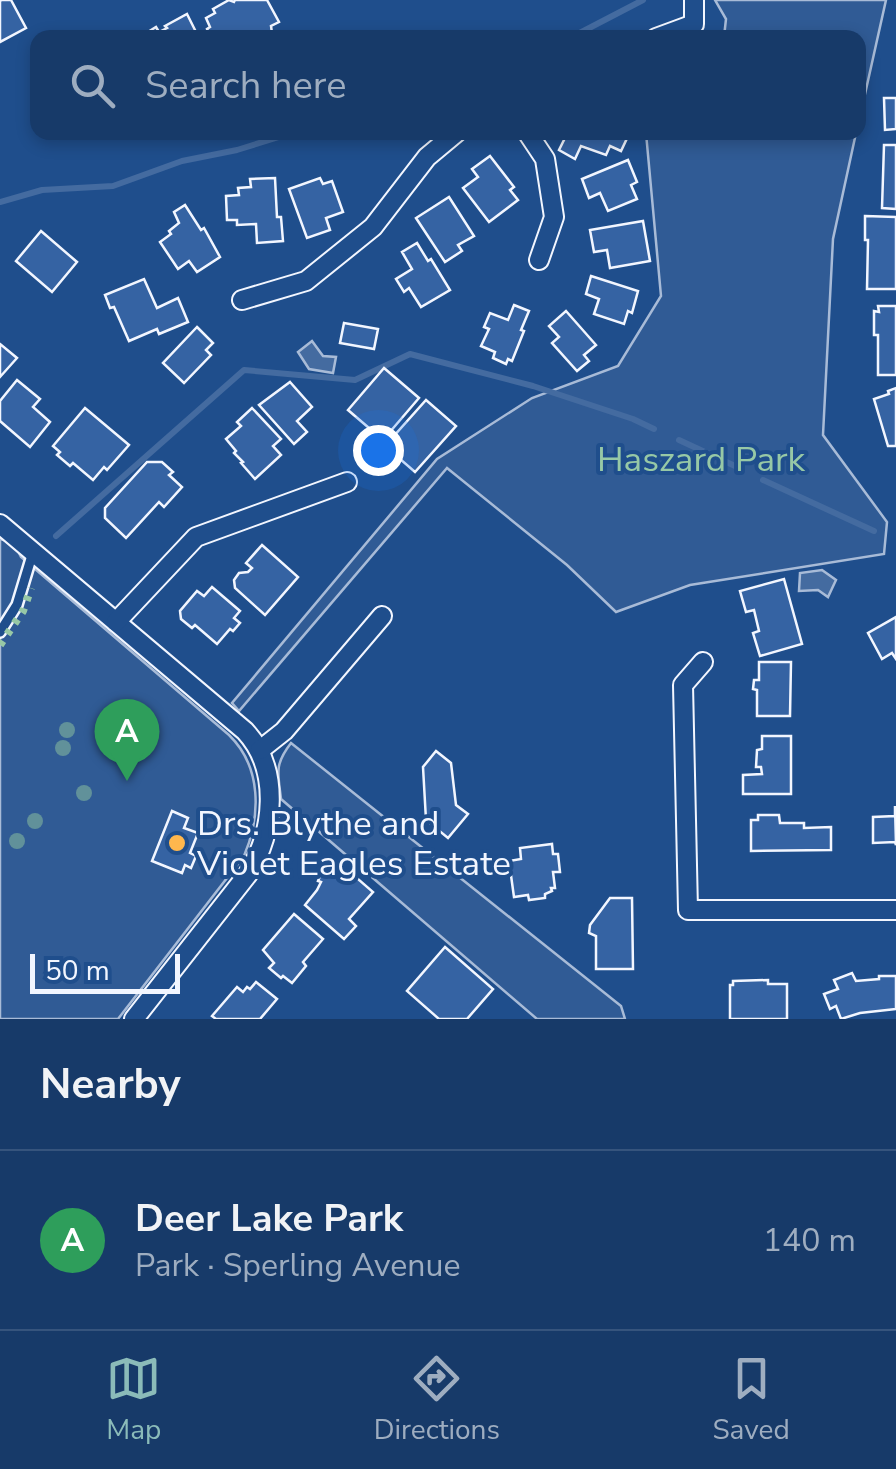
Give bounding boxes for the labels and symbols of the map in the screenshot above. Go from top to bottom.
your location [353,425,404,476]
park label: Haszard Park [597,436,806,483]
pin: A [94,698,160,781]
place label: Drs. Blythe and Violet Eagles Estate [196,800,511,887]
marker: Drs. Blythe and Violet Eagles Estate [166,832,188,854]
scale bar [30,949,180,994]

